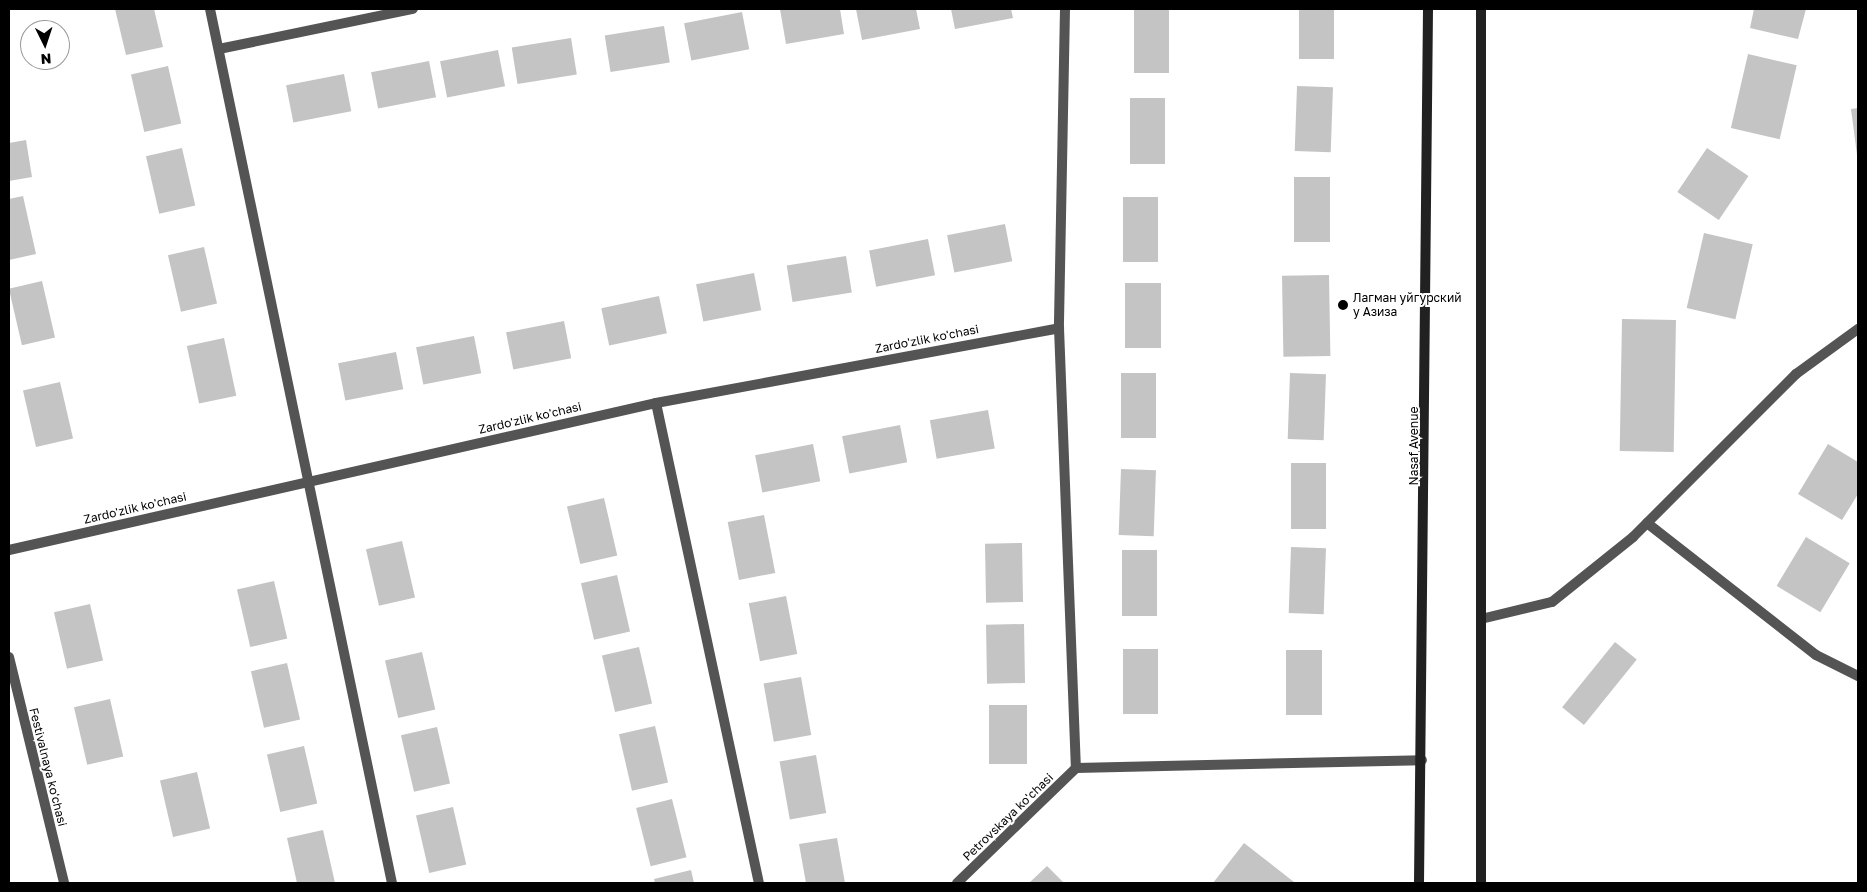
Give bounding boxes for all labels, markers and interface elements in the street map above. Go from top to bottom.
north arrow [20,20,70,70]
text: N [40,51,52,68]
place label: Лагман уйгурский у Азиза [1353,291,1462,319]
marker: Лагман уйгурский у Азиза [1337,299,1349,311]
street label: Zardo'zlik ko'chasi [874,322,980,356]
street label: Zardo'zlik ko'chasi [477,399,583,437]
street label: Nasaf Avenue [1407,407,1421,485]
street label: Zardo'zlik ko'chasi [82,489,188,527]
street label: Festivalnaya ko'chasi [26,706,70,828]
street label: Petrovskaya ko'chasi [960,770,1056,864]

